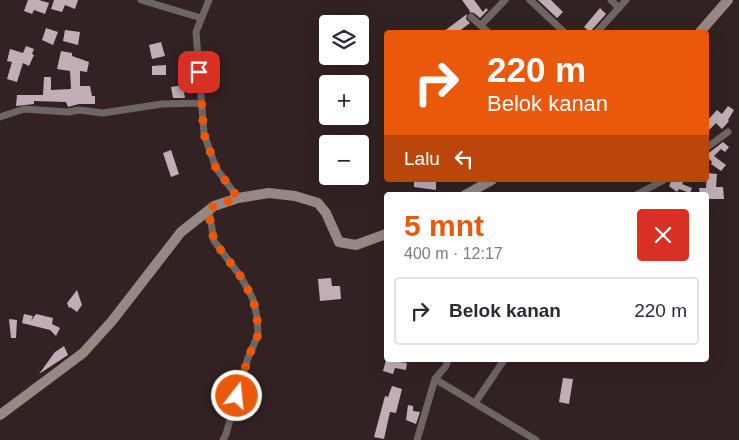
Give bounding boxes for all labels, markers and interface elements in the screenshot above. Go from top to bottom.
map controls [319,15,369,185]
button: layers [319,15,369,65]
icon: right [404,50,469,115]
text: 220 m [487,50,586,89]
pin [178,51,220,93]
icon: arrive [185,58,213,86]
button: + [319,75,369,125]
text: Belok kanan [487,91,608,116]
button: − [319,135,369,185]
icon: left [450,145,478,173]
text: Lalu [404,148,440,169]
text: 5 mnt [404,209,484,242]
button: close [637,209,689,261]
text: 400 m · 12:17 [404,245,503,262]
icon: right [406,297,434,325]
text: Belok kanan [449,300,561,321]
text: 220 m [634,300,687,321]
position arrow [210,369,262,421]

